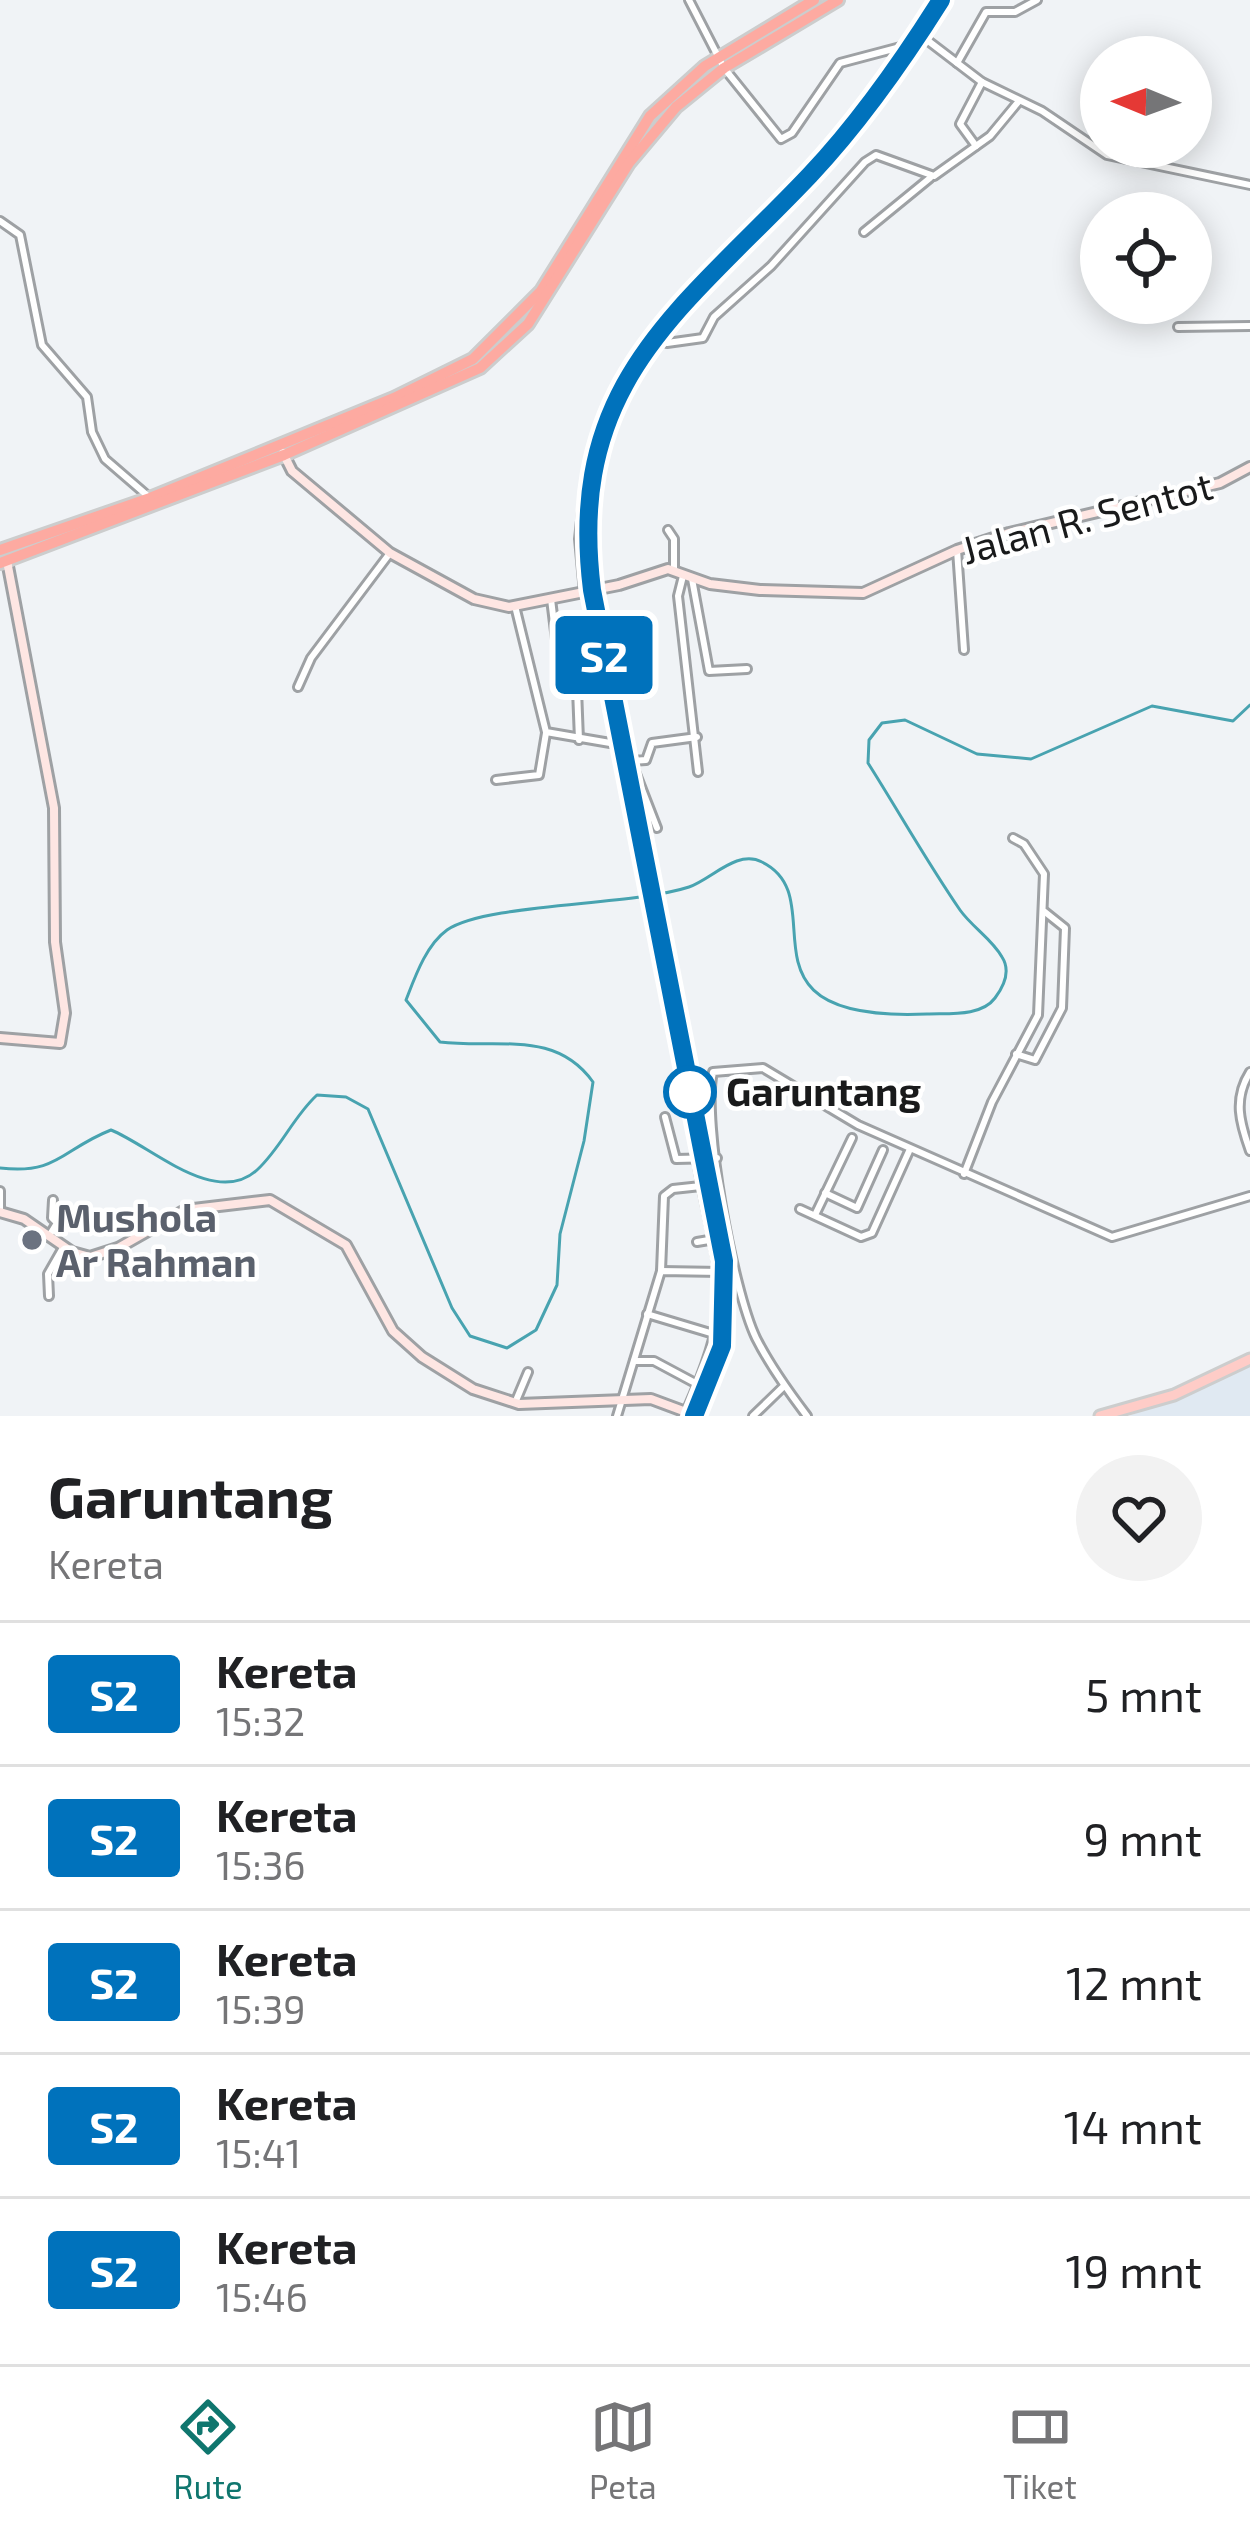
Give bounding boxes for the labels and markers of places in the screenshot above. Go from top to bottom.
marker: Garuntang [665,1067,715,1117]
place label: Garuntang [726,1067,921,1114]
place label: Mushola Ar Rahman [56,1193,257,1285]
marker: Mushola Ar Rahman [19,1227,45,1253]

